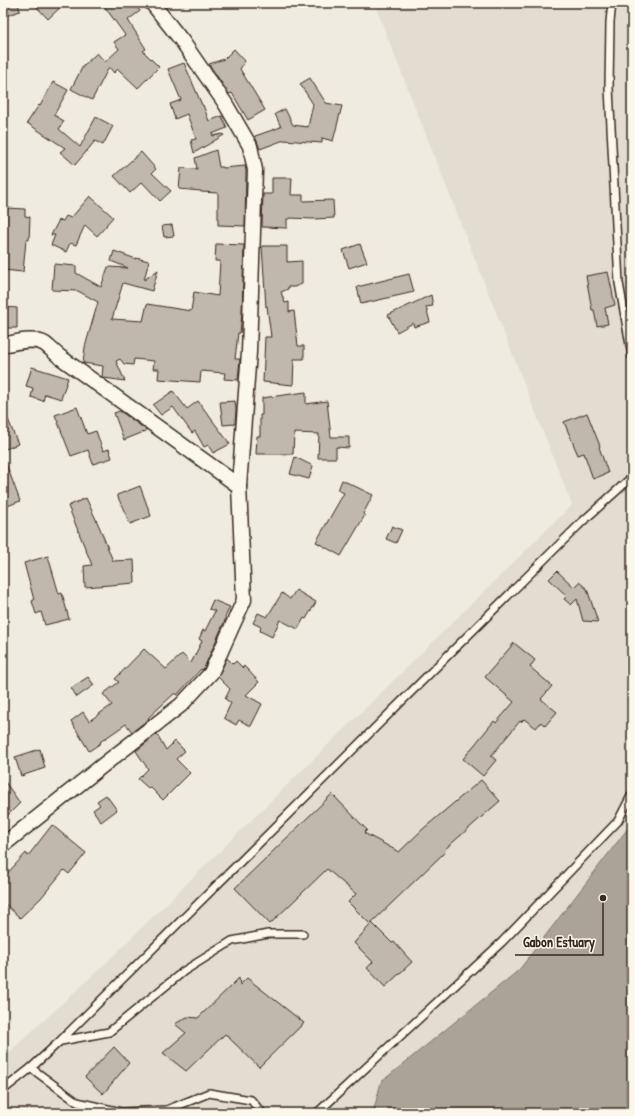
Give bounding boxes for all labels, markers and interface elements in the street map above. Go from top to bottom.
callout: Gabon Estuary [515,929,603,955]
text: Gabon Estuary [523,932,595,953]

